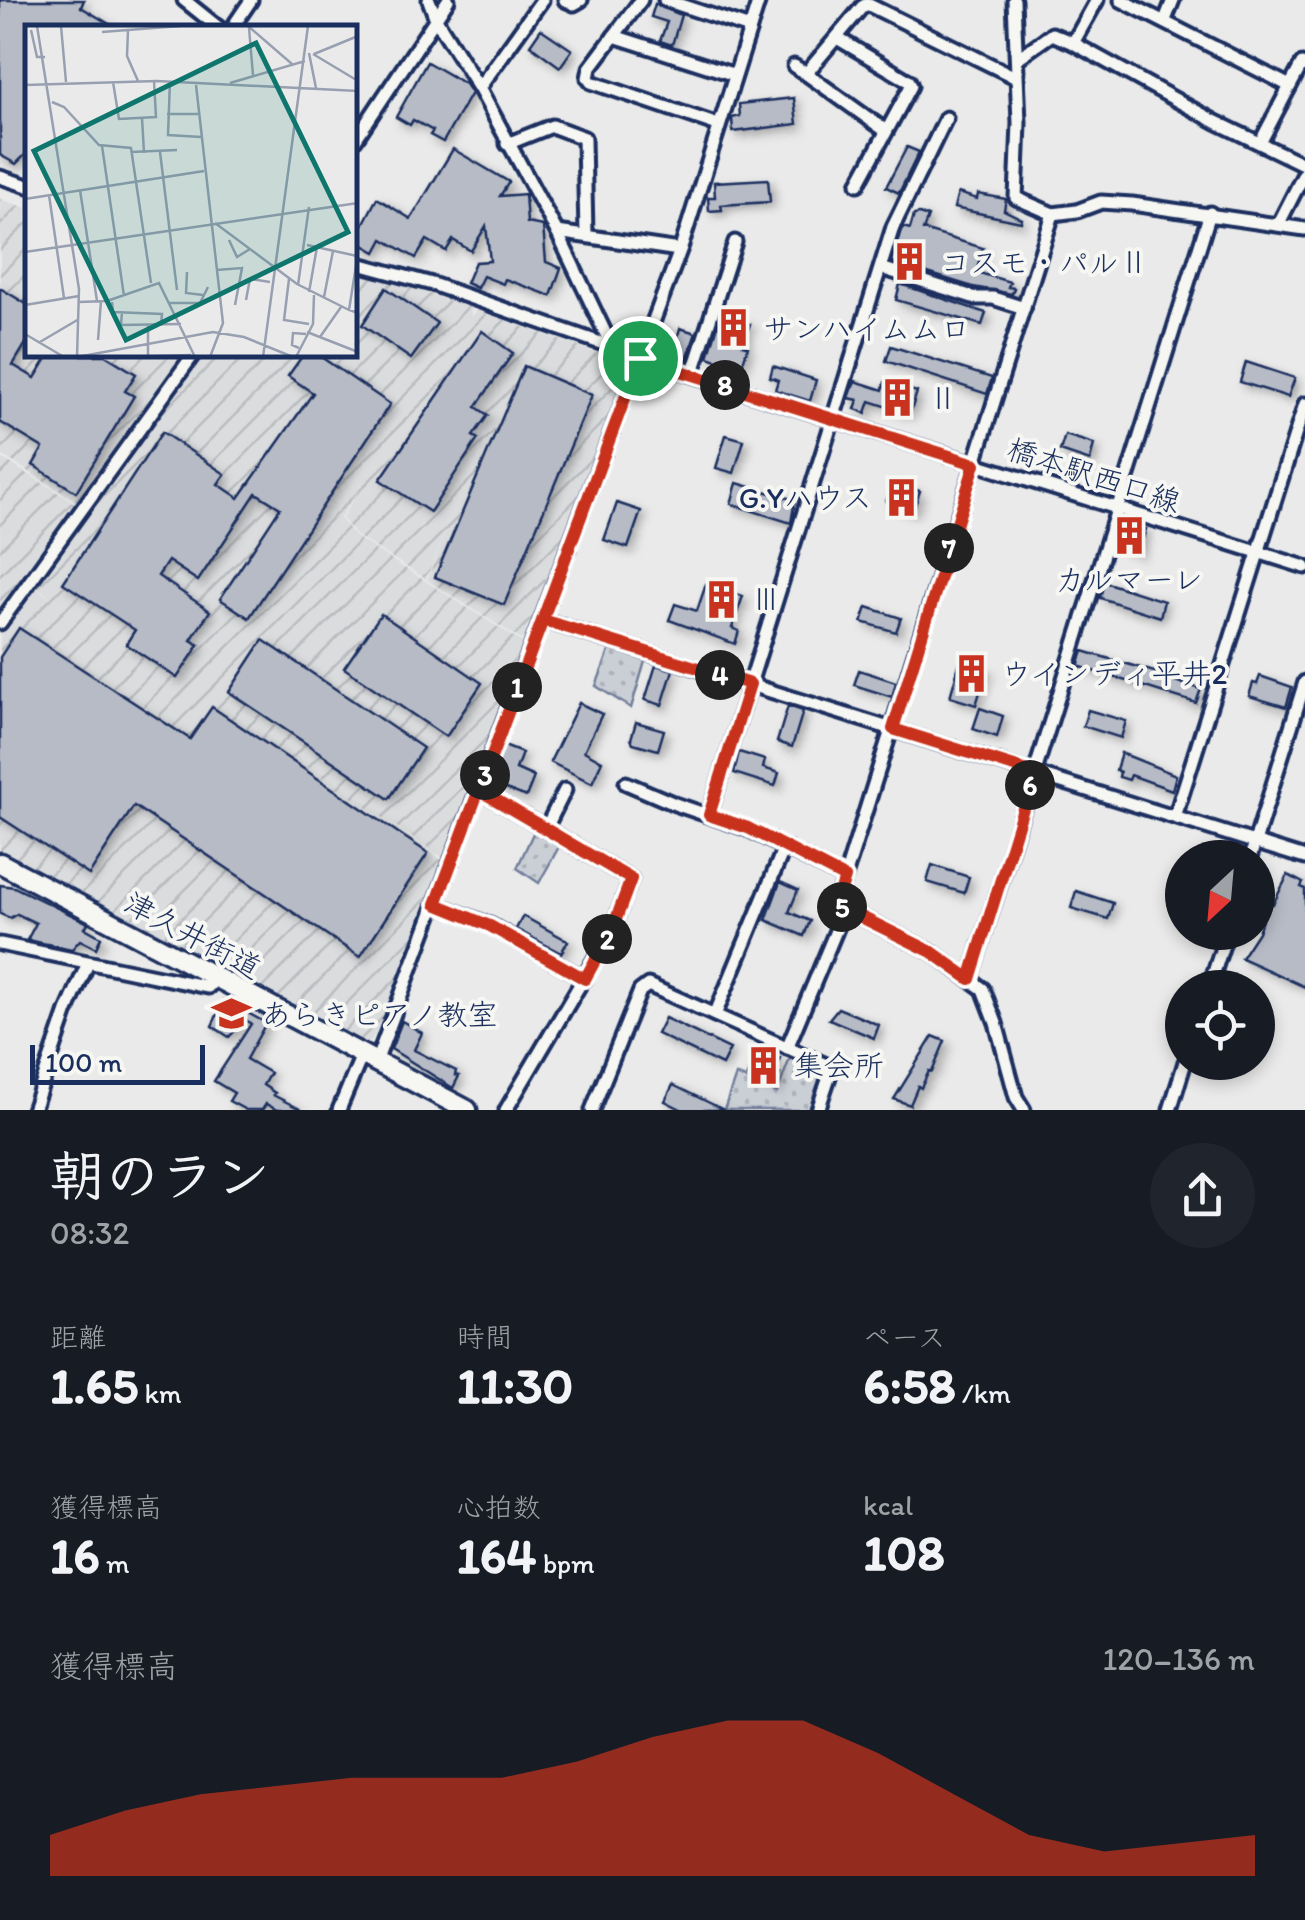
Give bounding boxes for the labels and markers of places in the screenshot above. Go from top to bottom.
building icon: コスモ・パルⅡ [889,241,931,283]
place label: コスモ・パルⅡ [940,244,1149,281]
building icon: サンハイムムロ [712,307,754,349]
place label: サンハイムムロ [763,310,971,347]
pin [598,316,683,401]
pin: 8 [700,360,750,410]
building icon: Ⅱ [877,377,919,419]
place label: Ⅱ [928,380,958,417]
building icon: G.Yハウス [881,476,923,518]
place label: G.Yハウス [739,479,872,516]
building icon: カルマーレ [1108,514,1150,556]
pin: 7 [924,523,974,573]
place label: カルマーレ [1055,561,1203,598]
building icon: Ⅲ [700,578,742,620]
place label: Ⅲ [751,581,781,618]
pin: 4 [695,650,745,700]
building icon: ウインディ平井2 [950,652,992,694]
place label: ウインディ平井2 [1001,655,1228,692]
pin: 1 [492,662,542,712]
pin: 3 [460,750,510,800]
pin: 6 [1005,760,1055,810]
pin: 5 [817,882,867,932]
pin: 2 [582,914,632,964]
school or university icon: あらきピアノ教室 [210,993,252,1035]
place label: あらきピアノ教室 [261,996,497,1033]
building icon: 集会所 [743,1044,785,1086]
place label: 集会所 [794,1047,884,1084]

